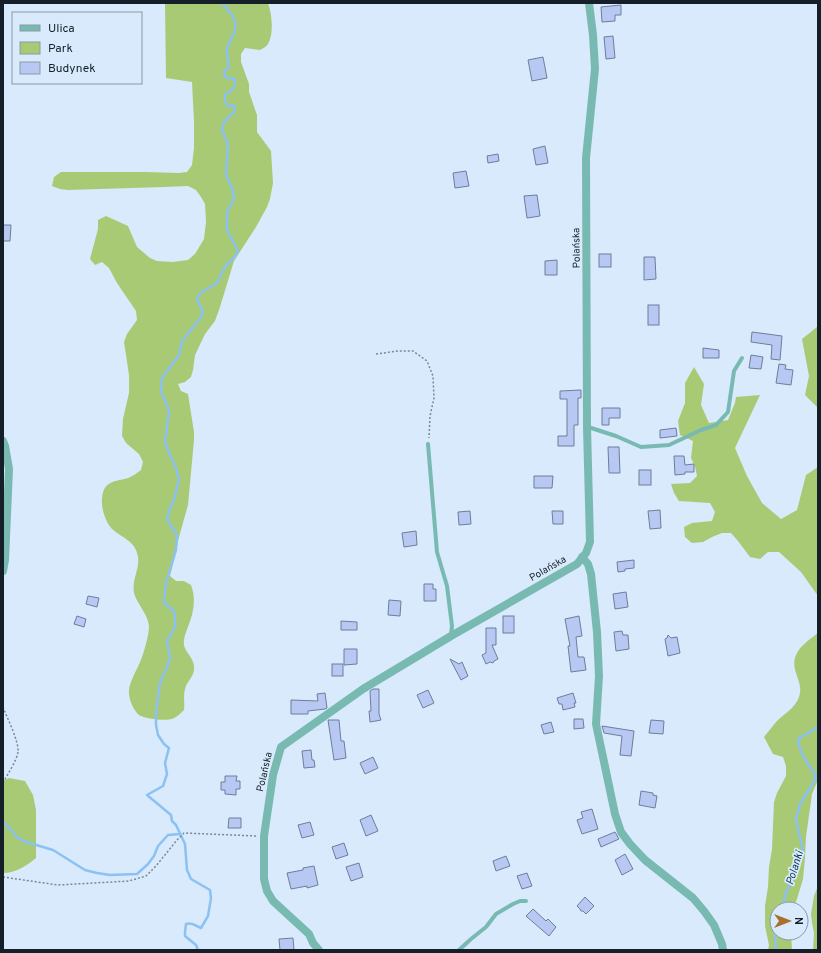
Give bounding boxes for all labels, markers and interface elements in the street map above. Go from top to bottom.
legend [12,12,142,84]
text: Ulica [48,21,75,37]
text: Park [48,41,73,57]
text: Budynek [48,61,96,77]
street label: Polańska [570,228,584,268]
street label: Polańska [527,553,569,585]
street label: Polańska [254,751,276,793]
water label: Polanki [783,848,807,887]
north arrow [769,901,809,941]
text: N [791,917,805,925]

